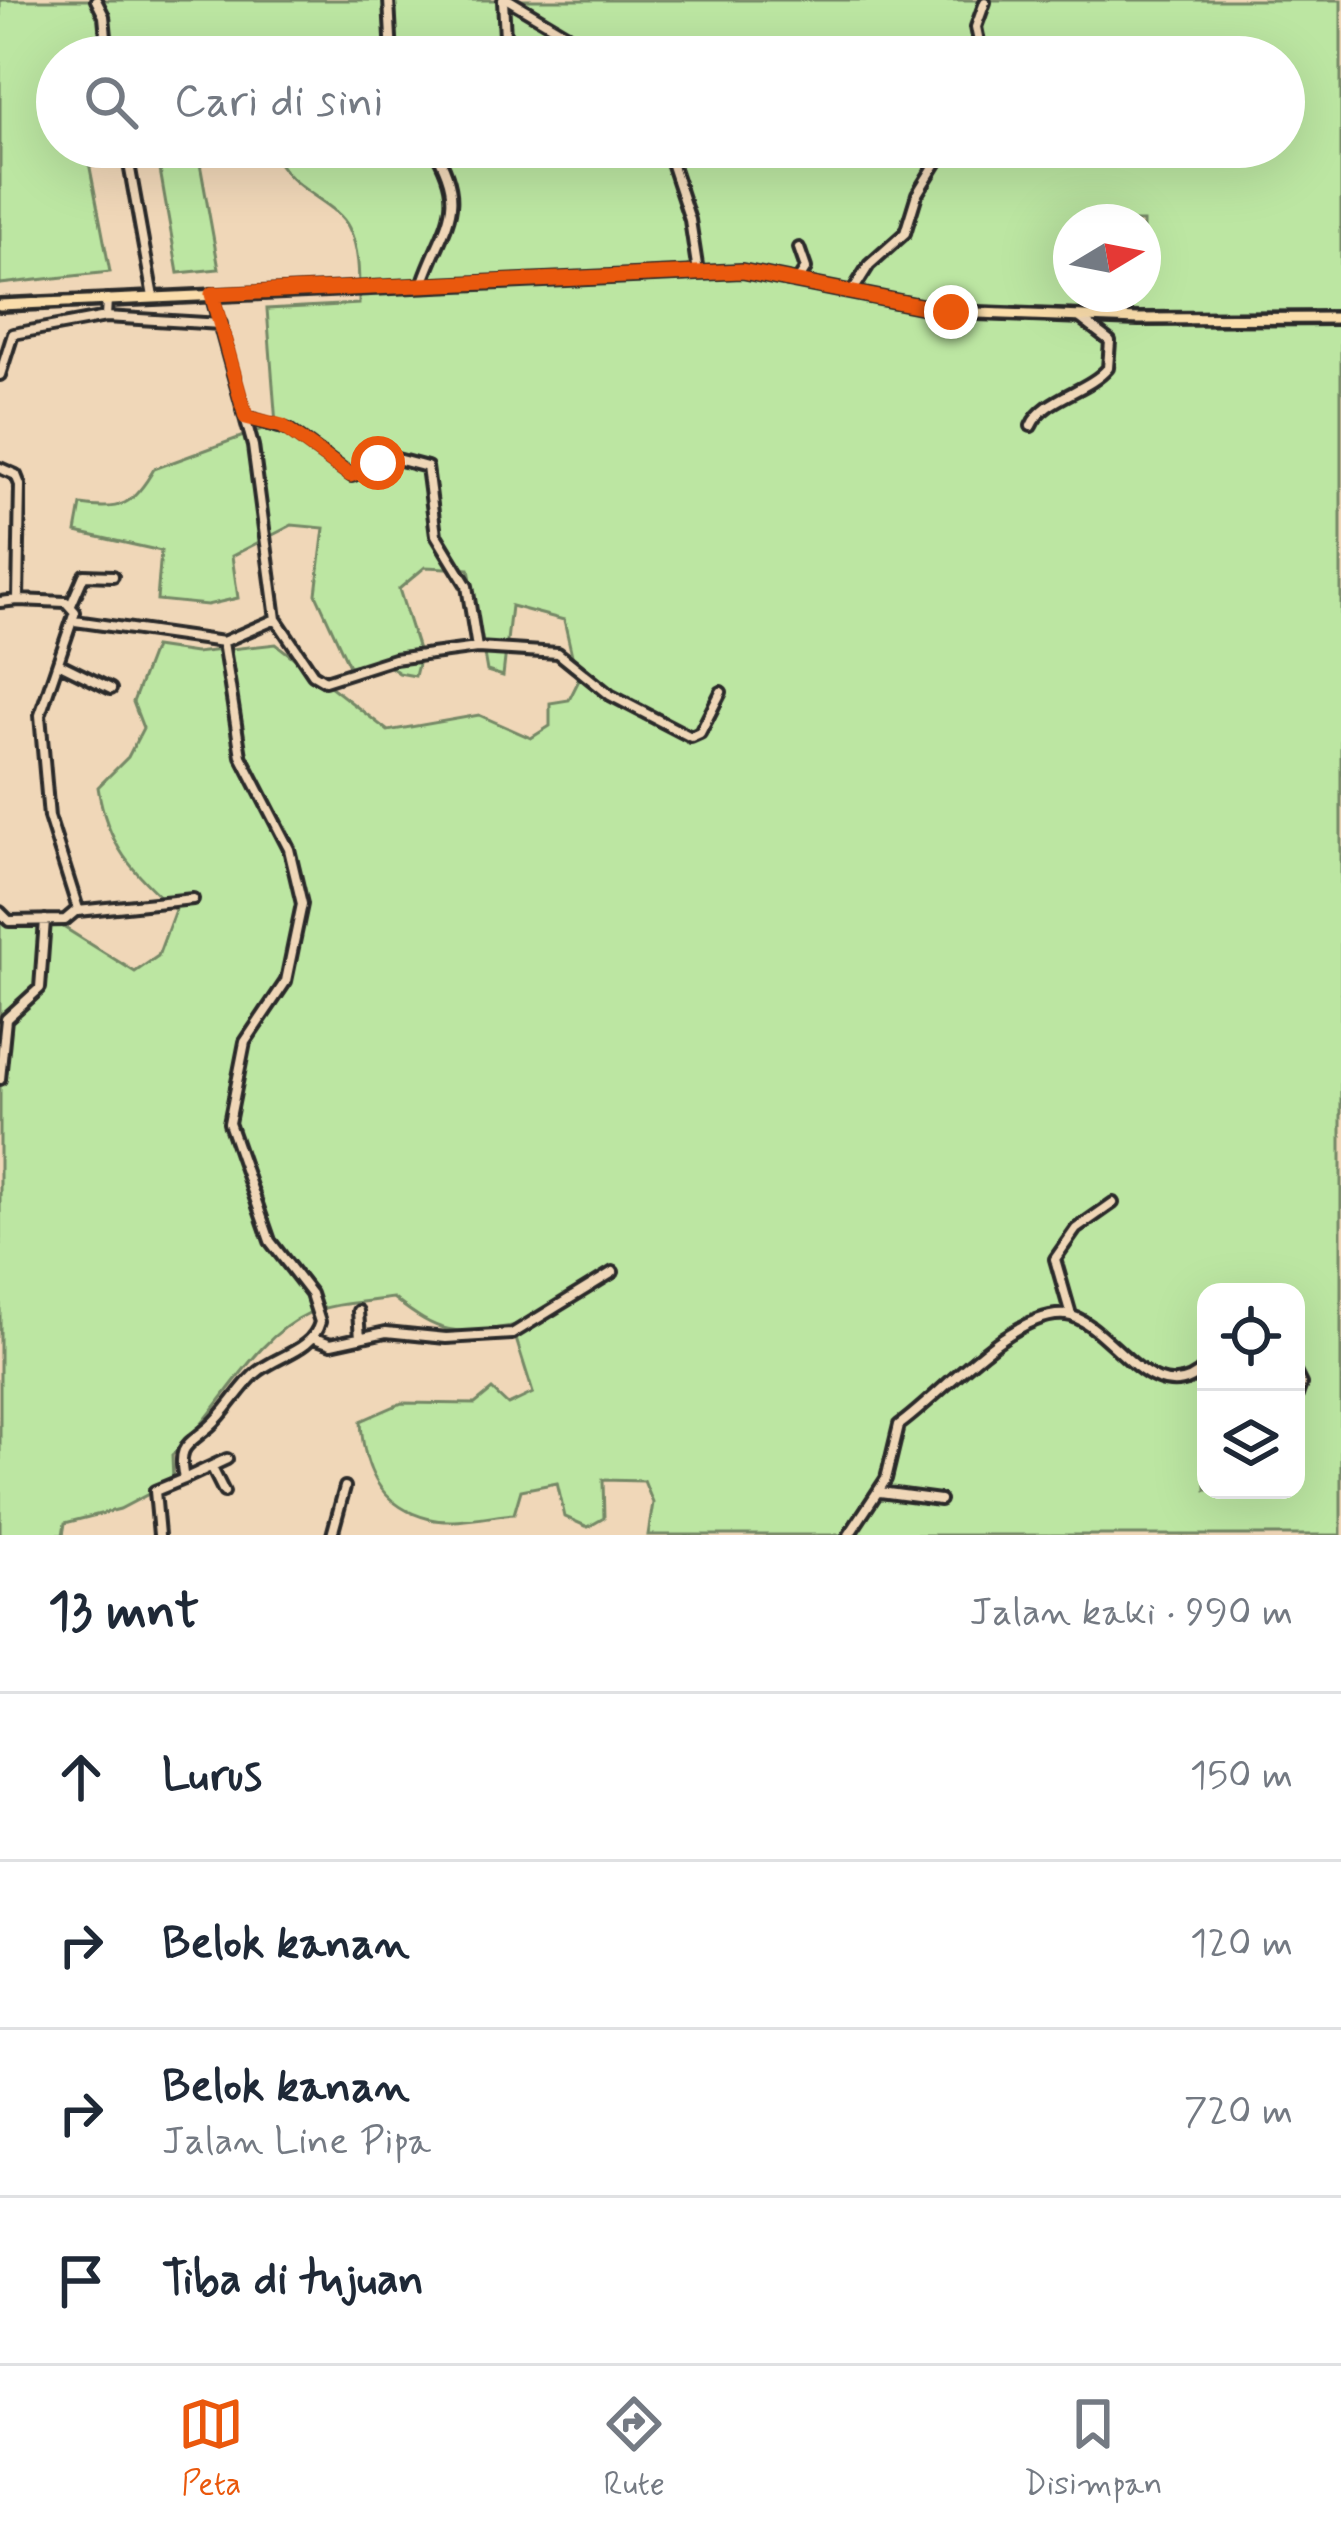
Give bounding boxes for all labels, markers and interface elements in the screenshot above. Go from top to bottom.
search box [36,36,1305,168]
icon: search [78,69,144,135]
text: Cari di sini [174,73,383,132]
north arrow [1053,204,1161,312]
route end [924,285,978,339]
route start [351,436,405,490]
map controls [1197,1283,1305,1499]
button: locate [1197,1283,1305,1391]
button: layers [1197,1391,1305,1499]
text: 13 mnt [48,1580,199,1646]
text: Jalan kaki · 990 m [970,1588,1293,1639]
icon: ahead [48,1744,114,1810]
text: Lurus [162,1747,262,1806]
text: 150 m [1190,1751,1293,1802]
icon: right [48,1912,114,1978]
text: Belok kanan [162,1915,410,1974]
text: 120 m [1190,1919,1293,1970]
text: Belok kanan [162,2058,410,2117]
icon: right [48,2080,114,2146]
text: 720 m [1184,2087,1293,2138]
text: Jalan Line Pipa [162,2117,431,2168]
icon: arrive [48,2248,114,2314]
text: Tiba di tujuan [162,2251,424,2310]
tab: Peta [178,2391,244,2507]
tab: Rute [601,2391,667,2507]
tab: Disimpan [1024,2391,1163,2507]

